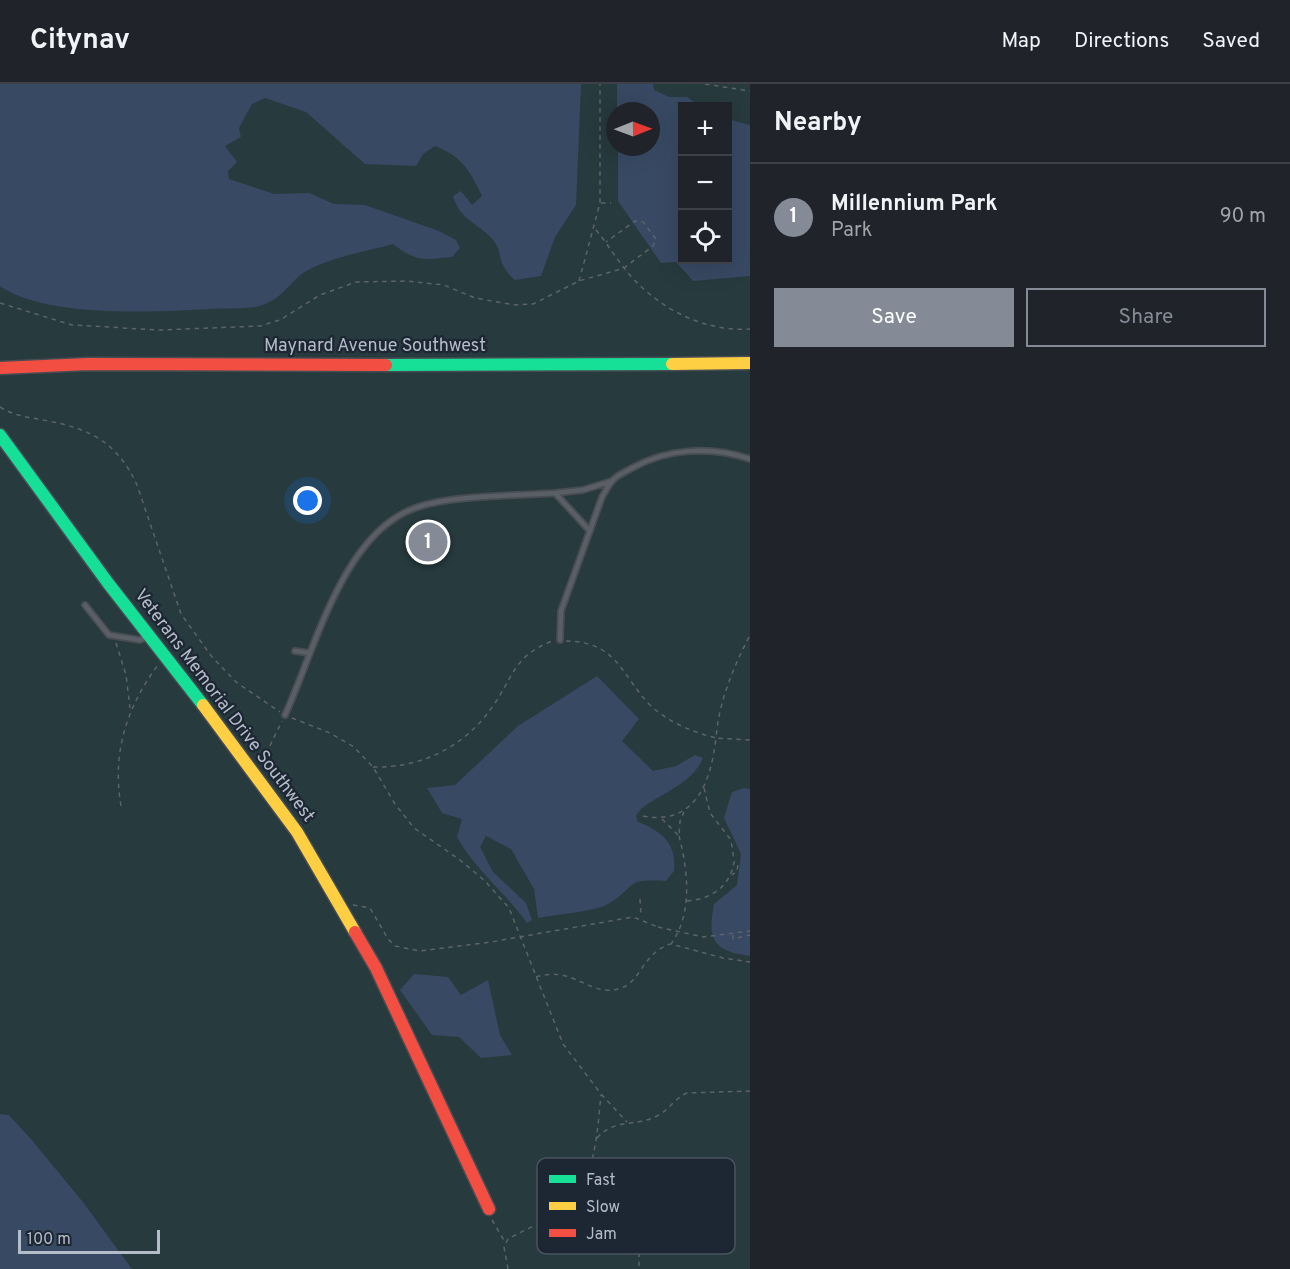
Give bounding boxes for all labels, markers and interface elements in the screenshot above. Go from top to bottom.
text: Citynav [30,23,130,59]
text: Map [1001,28,1041,55]
text: Directions [1074,28,1169,55]
text: Saved [1202,28,1260,55]
north arrow [606,102,660,156]
map controls [678,102,732,264]
button: + [678,102,732,156]
text: Nearby [774,107,862,140]
button: − [678,156,732,210]
text: Millennium Park [831,191,998,218]
text: 1 [790,204,798,230]
text: 90 m [1220,204,1266,230]
button: locate [678,210,732,264]
text: Park [831,218,872,244]
button: Save [774,288,1014,347]
button: Share [1026,288,1266,347]
street label: Maynard Avenue Southwest [264,335,486,358]
your location [293,486,322,515]
pin: 1 [408,520,448,564]
street label: Veterans Memorial Drive Southwest [129,585,319,827]
legend [537,1158,735,1254]
text: Fast [586,1171,616,1191]
text: Slow [586,1198,620,1218]
text: Jam [586,1225,617,1245]
scale bar [18,1227,160,1254]
text: 100 m [27,1230,71,1250]

